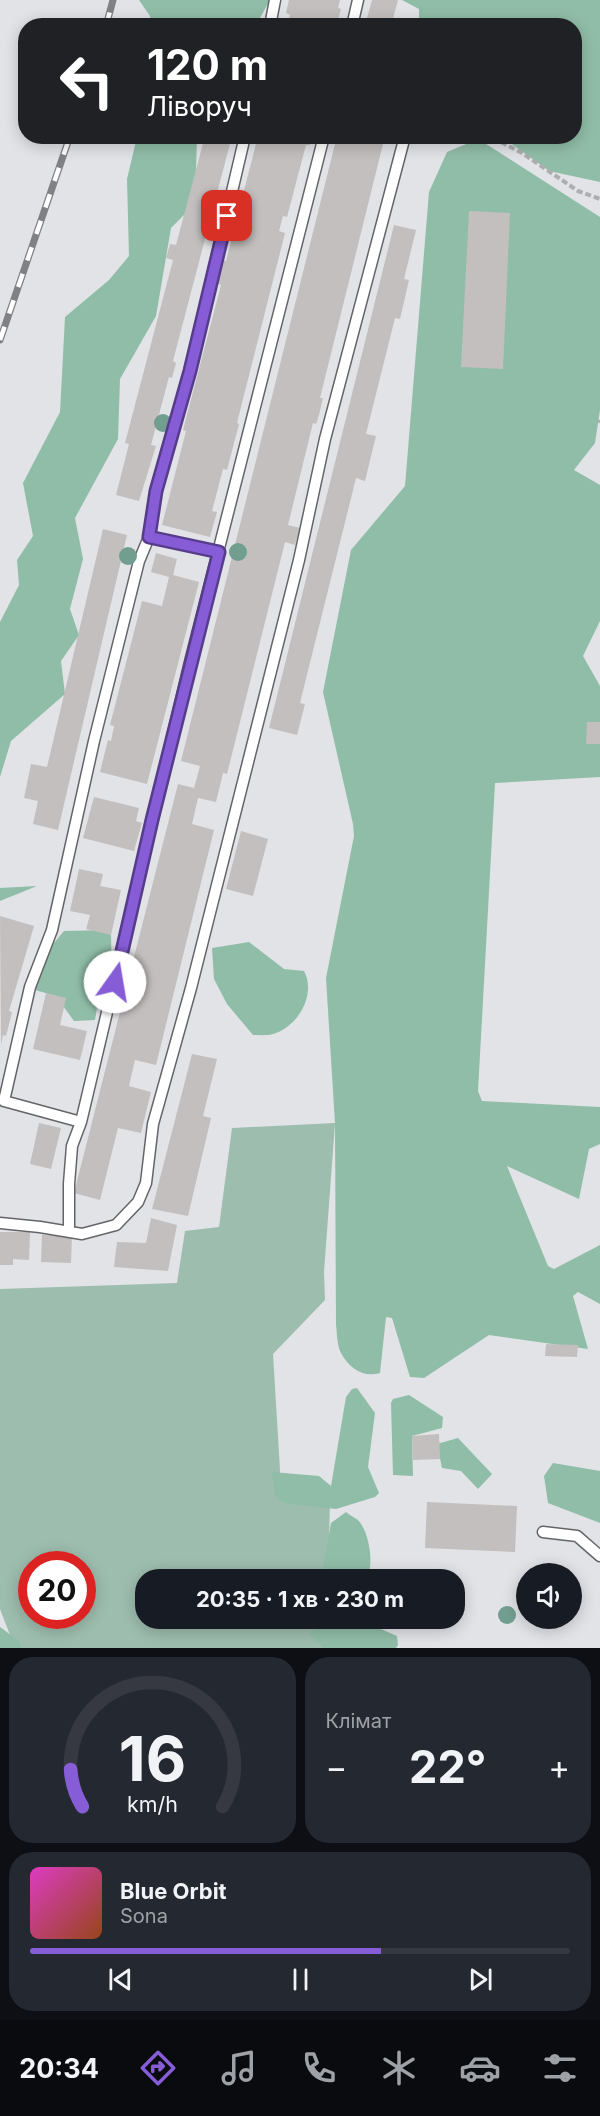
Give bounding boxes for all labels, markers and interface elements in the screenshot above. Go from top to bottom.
text: 120 m [147,39,268,90]
icon: left [48,42,126,120]
text: Ліворуч [147,90,252,123]
pin [201,190,252,241]
icon: arrive [210,199,243,232]
position arrow [83,950,147,1014]
speed limit sign: 20 [18,1551,96,1629]
map controls [516,1563,582,1629]
button: sound [516,1563,582,1629]
text: 20:35 · 1 хв · 230 m [196,1586,404,1612]
text: Клімат [326,1709,391,1733]
text: 16 [119,1721,186,1796]
text: 22° [409,1739,486,1794]
text: − [326,1747,347,1787]
text: + [548,1747,570,1787]
text: km/h [127,1791,178,1817]
text: Blue Orbit [120,1878,227,1904]
text: Sona [120,1904,168,1928]
icon: previous [104,1963,137,1996]
icon: pause [284,1963,317,1996]
icon: next [464,1963,497,1996]
icon: directions [137,2047,179,2089]
icon: music [218,2047,260,2089]
icon: phone [298,2047,340,2089]
icon: climate [378,2047,420,2089]
icon: car [459,2047,501,2089]
icon: filters [539,2047,581,2089]
text: 20:34 [19,2052,99,2085]

